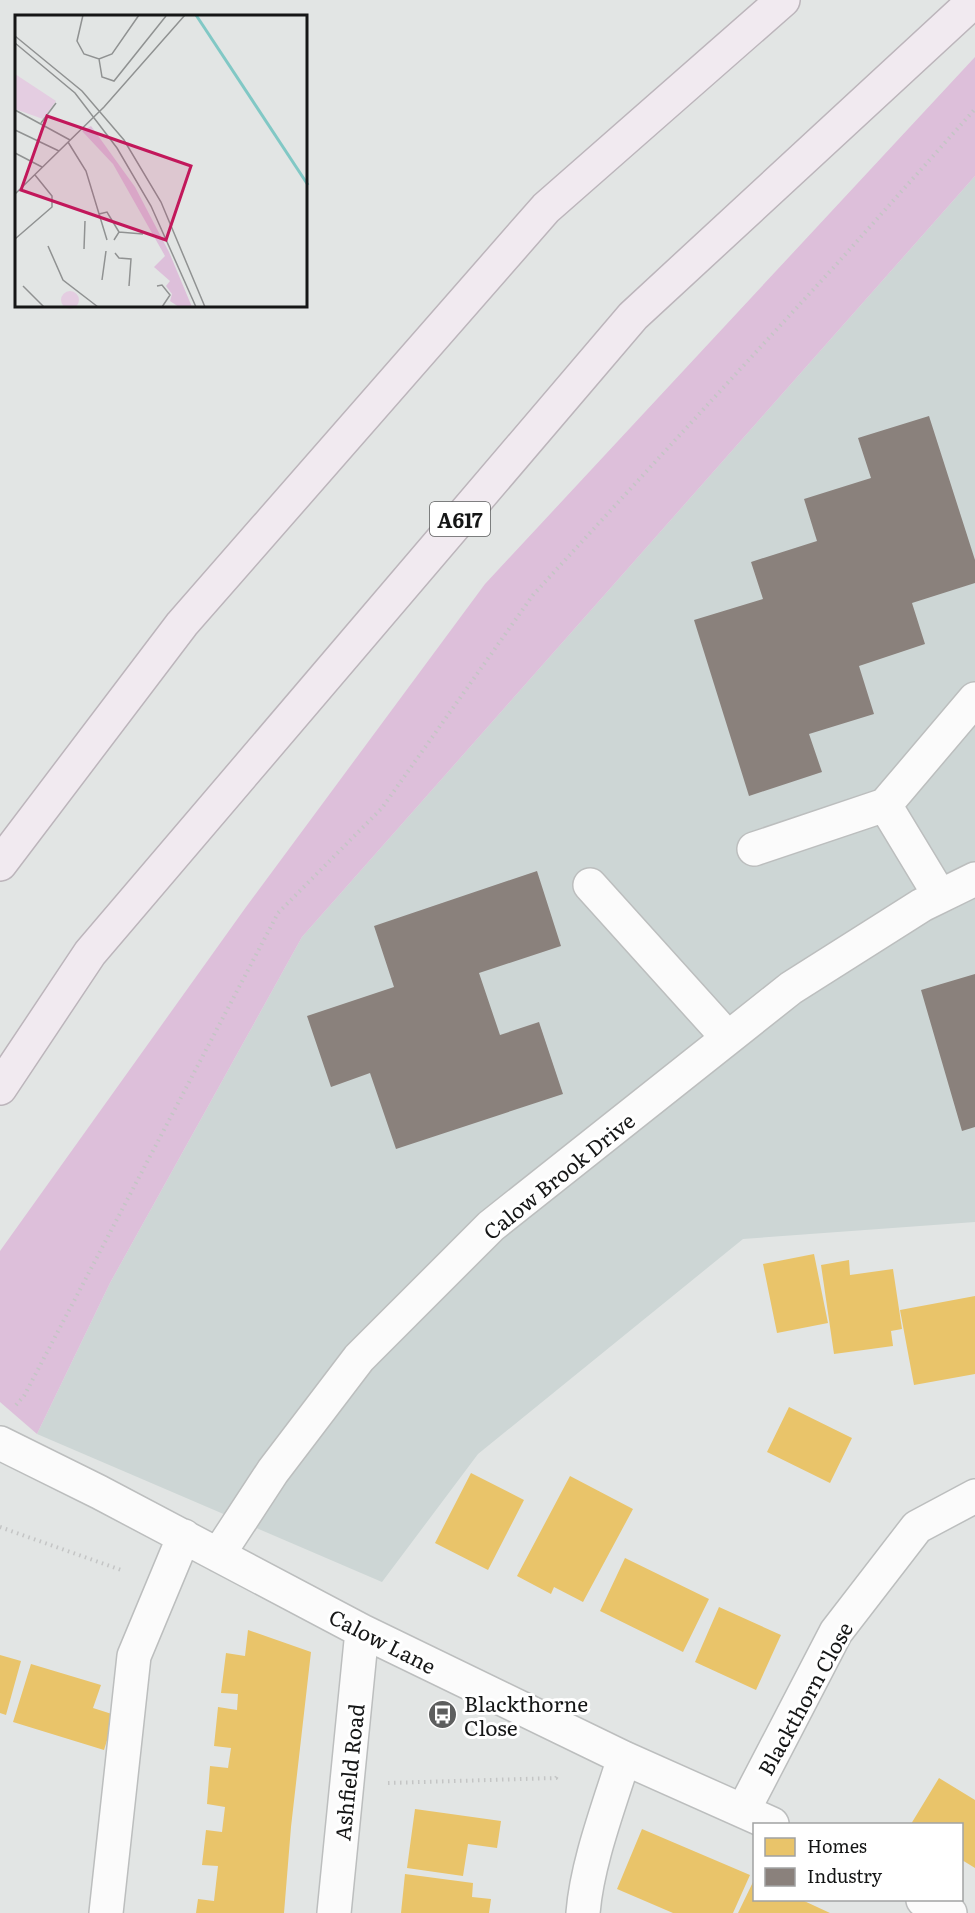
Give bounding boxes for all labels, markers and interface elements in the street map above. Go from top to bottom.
inset map [15,15,308,308]
road number: A617 [430,502,490,536]
street label: Calow Brook Drive [476,1104,640,1246]
street label: Calow Lane [324,1600,442,1680]
street label: Blackthorn Close [749,1616,859,1780]
place label: Blackthorne Close [464,1687,588,1742]
bus stop icon: Blackthorne Close [427,1698,459,1730]
street label: Ashfield Road [325,1702,371,1842]
legend [753,1823,963,1901]
text: Homes [807,1832,867,1859]
text: Industry [807,1862,883,1889]

